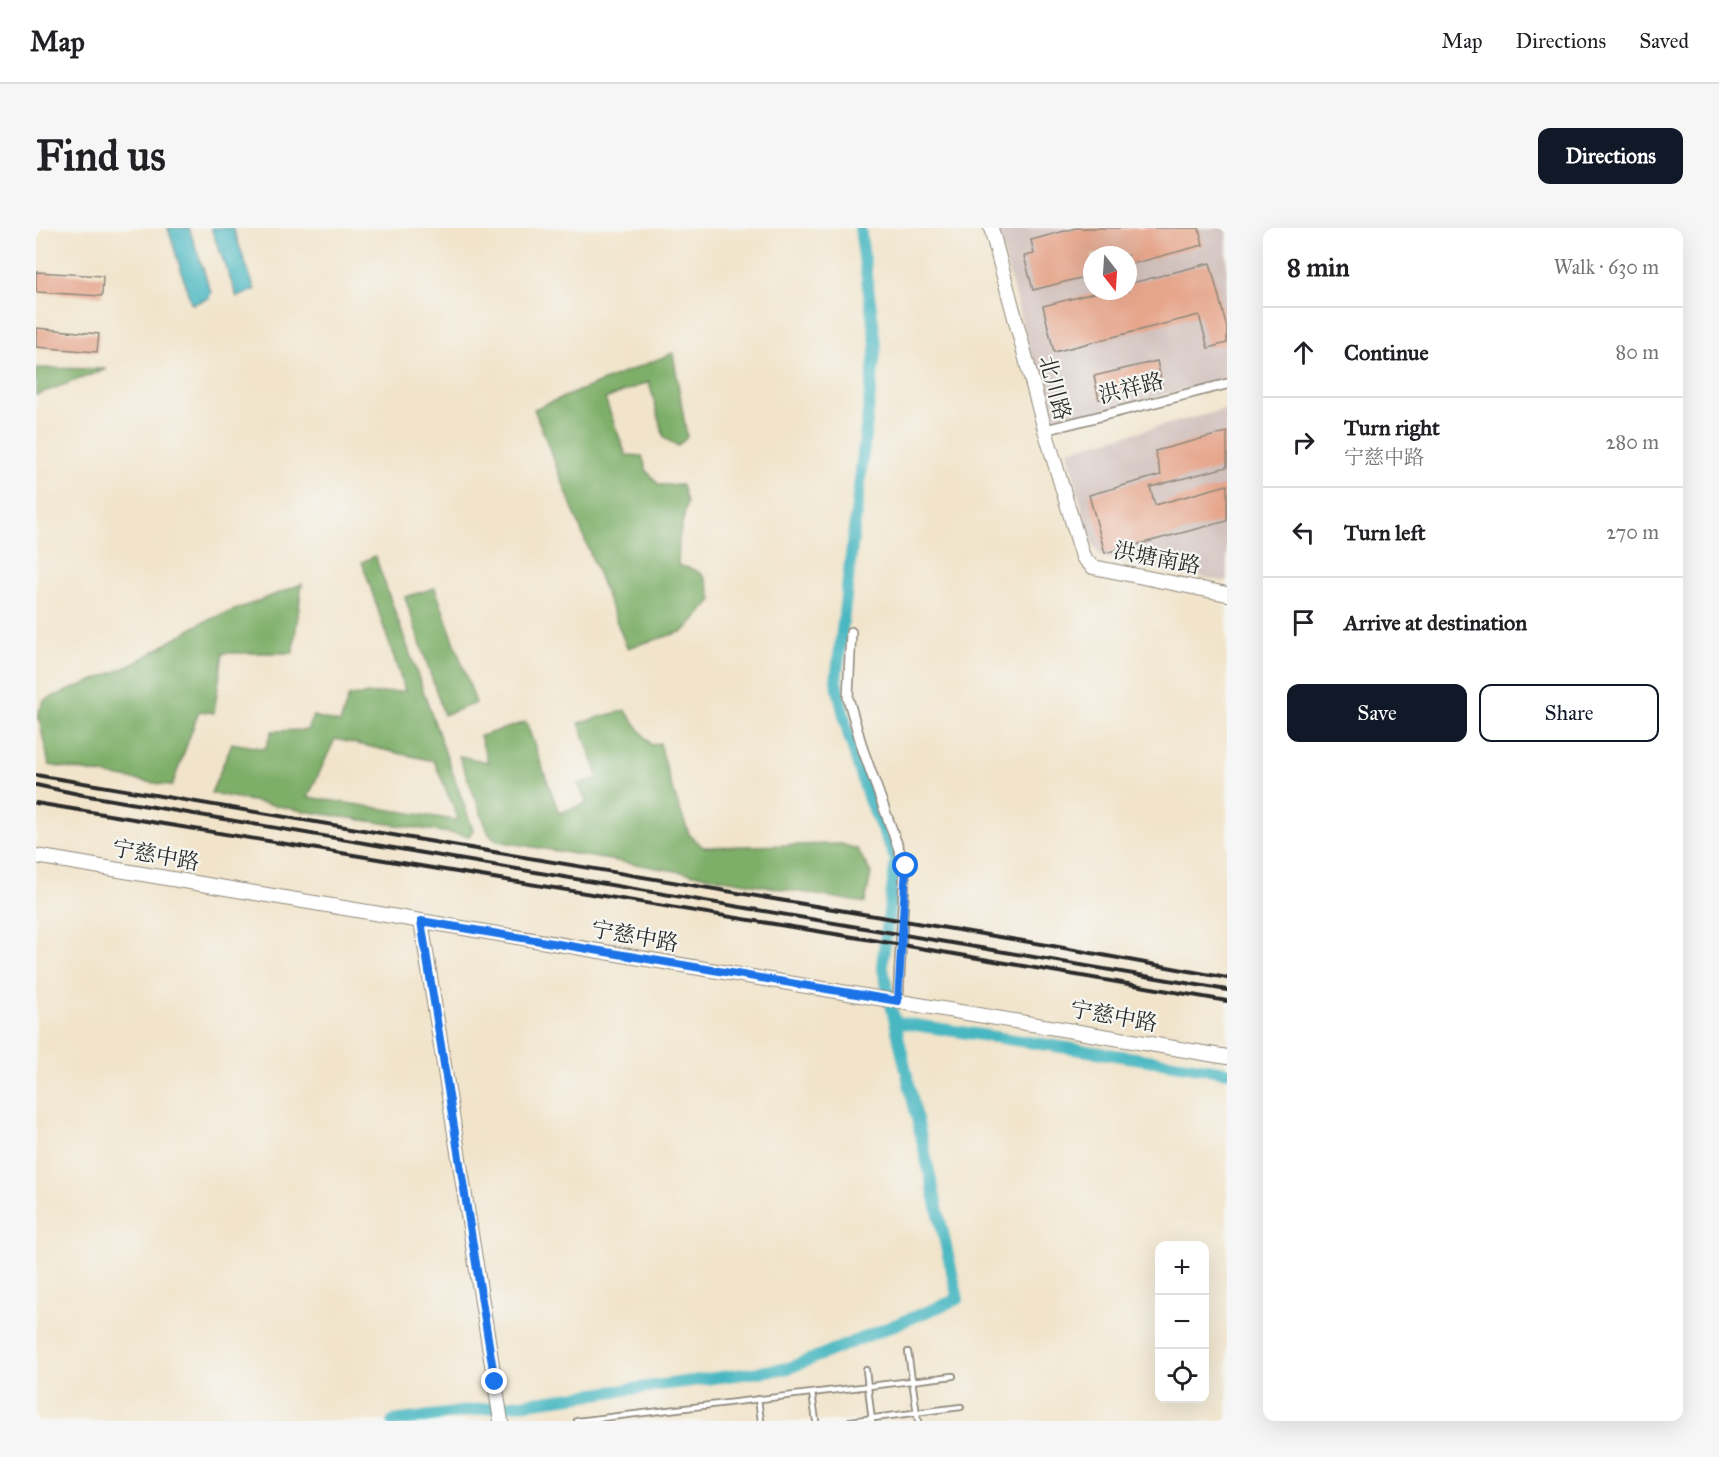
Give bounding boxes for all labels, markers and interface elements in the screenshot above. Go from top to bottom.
text: Map [30,24,85,59]
text: Map [1442,28,1483,54]
text: Directions [1516,28,1606,54]
text: Saved [1639,28,1689,54]
button: Directions [1538,128,1683,184]
text: Find us [36,130,166,182]
north arrow [1083,246,1137,300]
text: 8 min [1287,251,1350,283]
text: Walk · 630 m [1554,255,1659,279]
icon: ahead [1287,336,1320,369]
text: Continue [1344,339,1429,366]
text: 80 m [1616,340,1659,364]
street label: 北川路 [1033,353,1077,423]
street label: 洪祥路 [1096,367,1166,409]
text: Turn right [1344,414,1440,441]
icon: right [1287,426,1320,459]
text: 280 m [1606,430,1659,454]
text: 宁慈中路 [1344,445,1424,469]
icon: left [1287,516,1320,549]
text: Turn left [1344,519,1426,546]
text: 270 m [1606,520,1659,544]
street label: 洪塘南路 [1111,536,1203,580]
icon: arrive [1287,606,1320,639]
text: Arrive at destination [1344,609,1527,636]
button: Save [1287,684,1467,742]
button: Share [1479,684,1659,742]
street label: 宁慈中路 [110,834,202,876]
route start [892,852,918,878]
street label: 宁慈中路 [589,915,681,957]
street label: 宁慈中路 [1068,995,1160,1037]
map controls [1155,1241,1209,1403]
button: + [1155,1241,1209,1295]
button: − [1155,1295,1209,1349]
button: locate [1155,1349,1209,1403]
route end [481,1368,507,1394]

